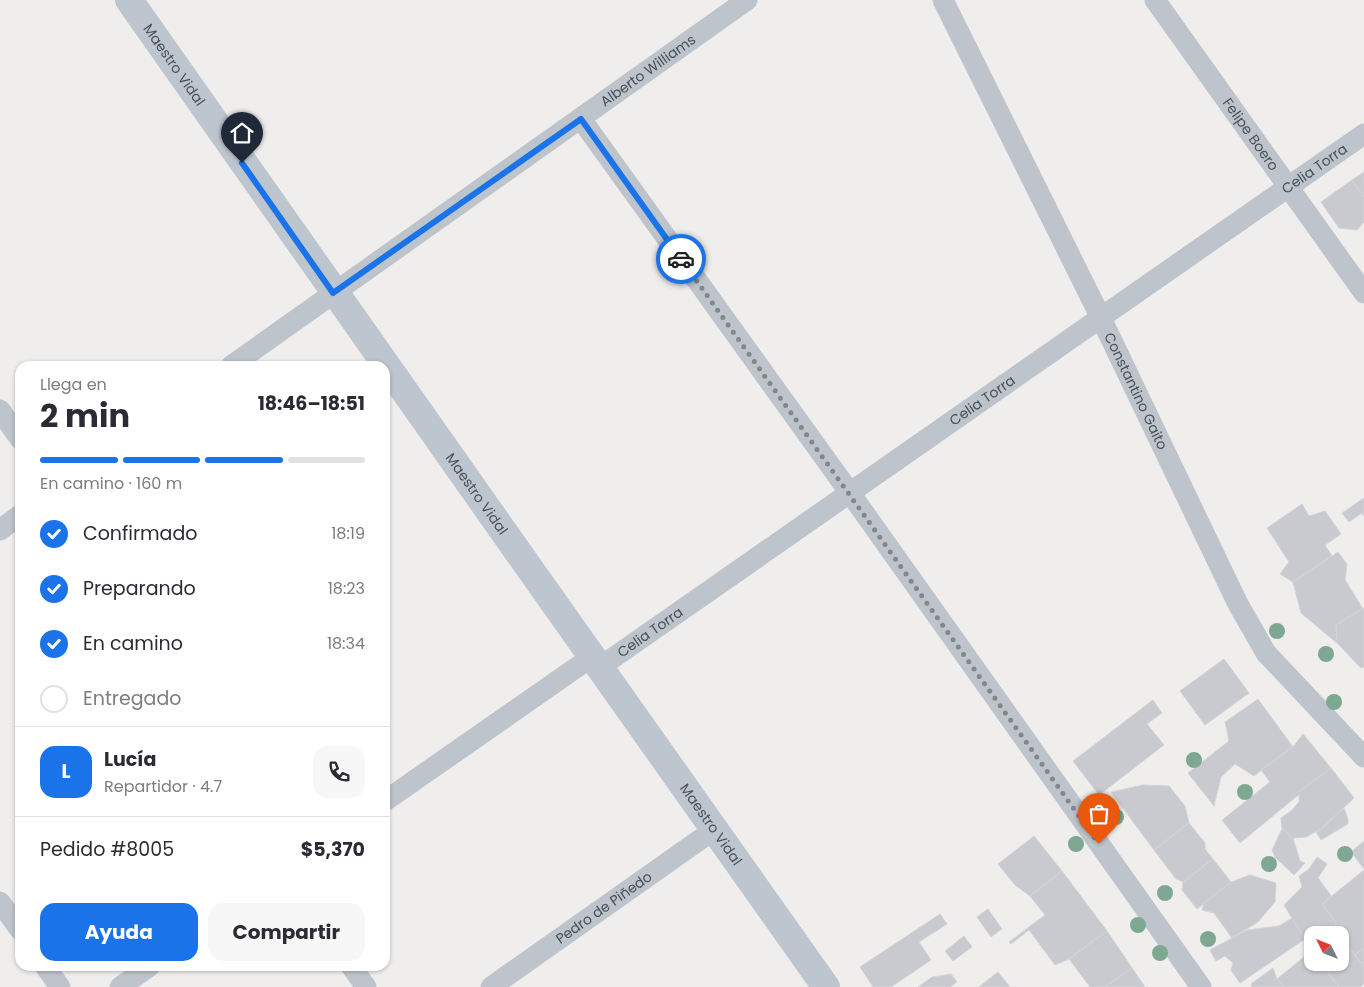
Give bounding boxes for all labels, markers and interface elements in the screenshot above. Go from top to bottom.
street label: Maestro Vidal [139,20,210,110]
street label: Alberto Williams [596,30,700,111]
street label: Felipe Boero [1218,94,1284,175]
pin [221,112,263,163]
icon: home [228,119,256,147]
street label: Celia Torra [1277,139,1351,199]
courier [656,234,706,284]
icon: car [667,245,695,273]
street label: Constantino Gaito [1099,329,1173,453]
street label: Celia Torra [945,370,1019,430]
text: Llega en [40,373,107,396]
text: 18:46–18:51 [258,390,365,417]
text: 2 min [40,393,130,438]
street label: Maestro Vidal [441,449,513,539]
text: En camino · 160 m [40,472,182,495]
icon: check [40,520,68,548]
text: Confirmado [83,520,197,547]
text: 18:19 [331,522,365,545]
icon: check [40,575,68,603]
text: Preparando [83,575,196,602]
text: 18:23 [328,577,365,600]
street label: Celia Torra [613,602,687,662]
icon: check [40,630,68,658]
text: En camino [83,630,183,657]
text: 18:34 [327,632,365,655]
text: Entregado [83,685,181,712]
text: Lucía [104,746,156,773]
button: phone [313,746,365,798]
text: L [61,758,71,785]
text: Repartidor · 4.7 [104,775,222,798]
street label: Maestro Vidal [675,779,747,869]
pin [1078,793,1120,844]
icon: bag [1085,800,1113,828]
text: Pedido #8005 [40,836,174,863]
text: $5,370 [301,836,365,863]
street label: Pedro de Piñedo [552,866,656,948]
button: Ayuda [40,903,198,961]
button: Compartir [208,903,365,961]
north arrow [1304,926,1349,971]
map controls [1304,926,1349,971]

